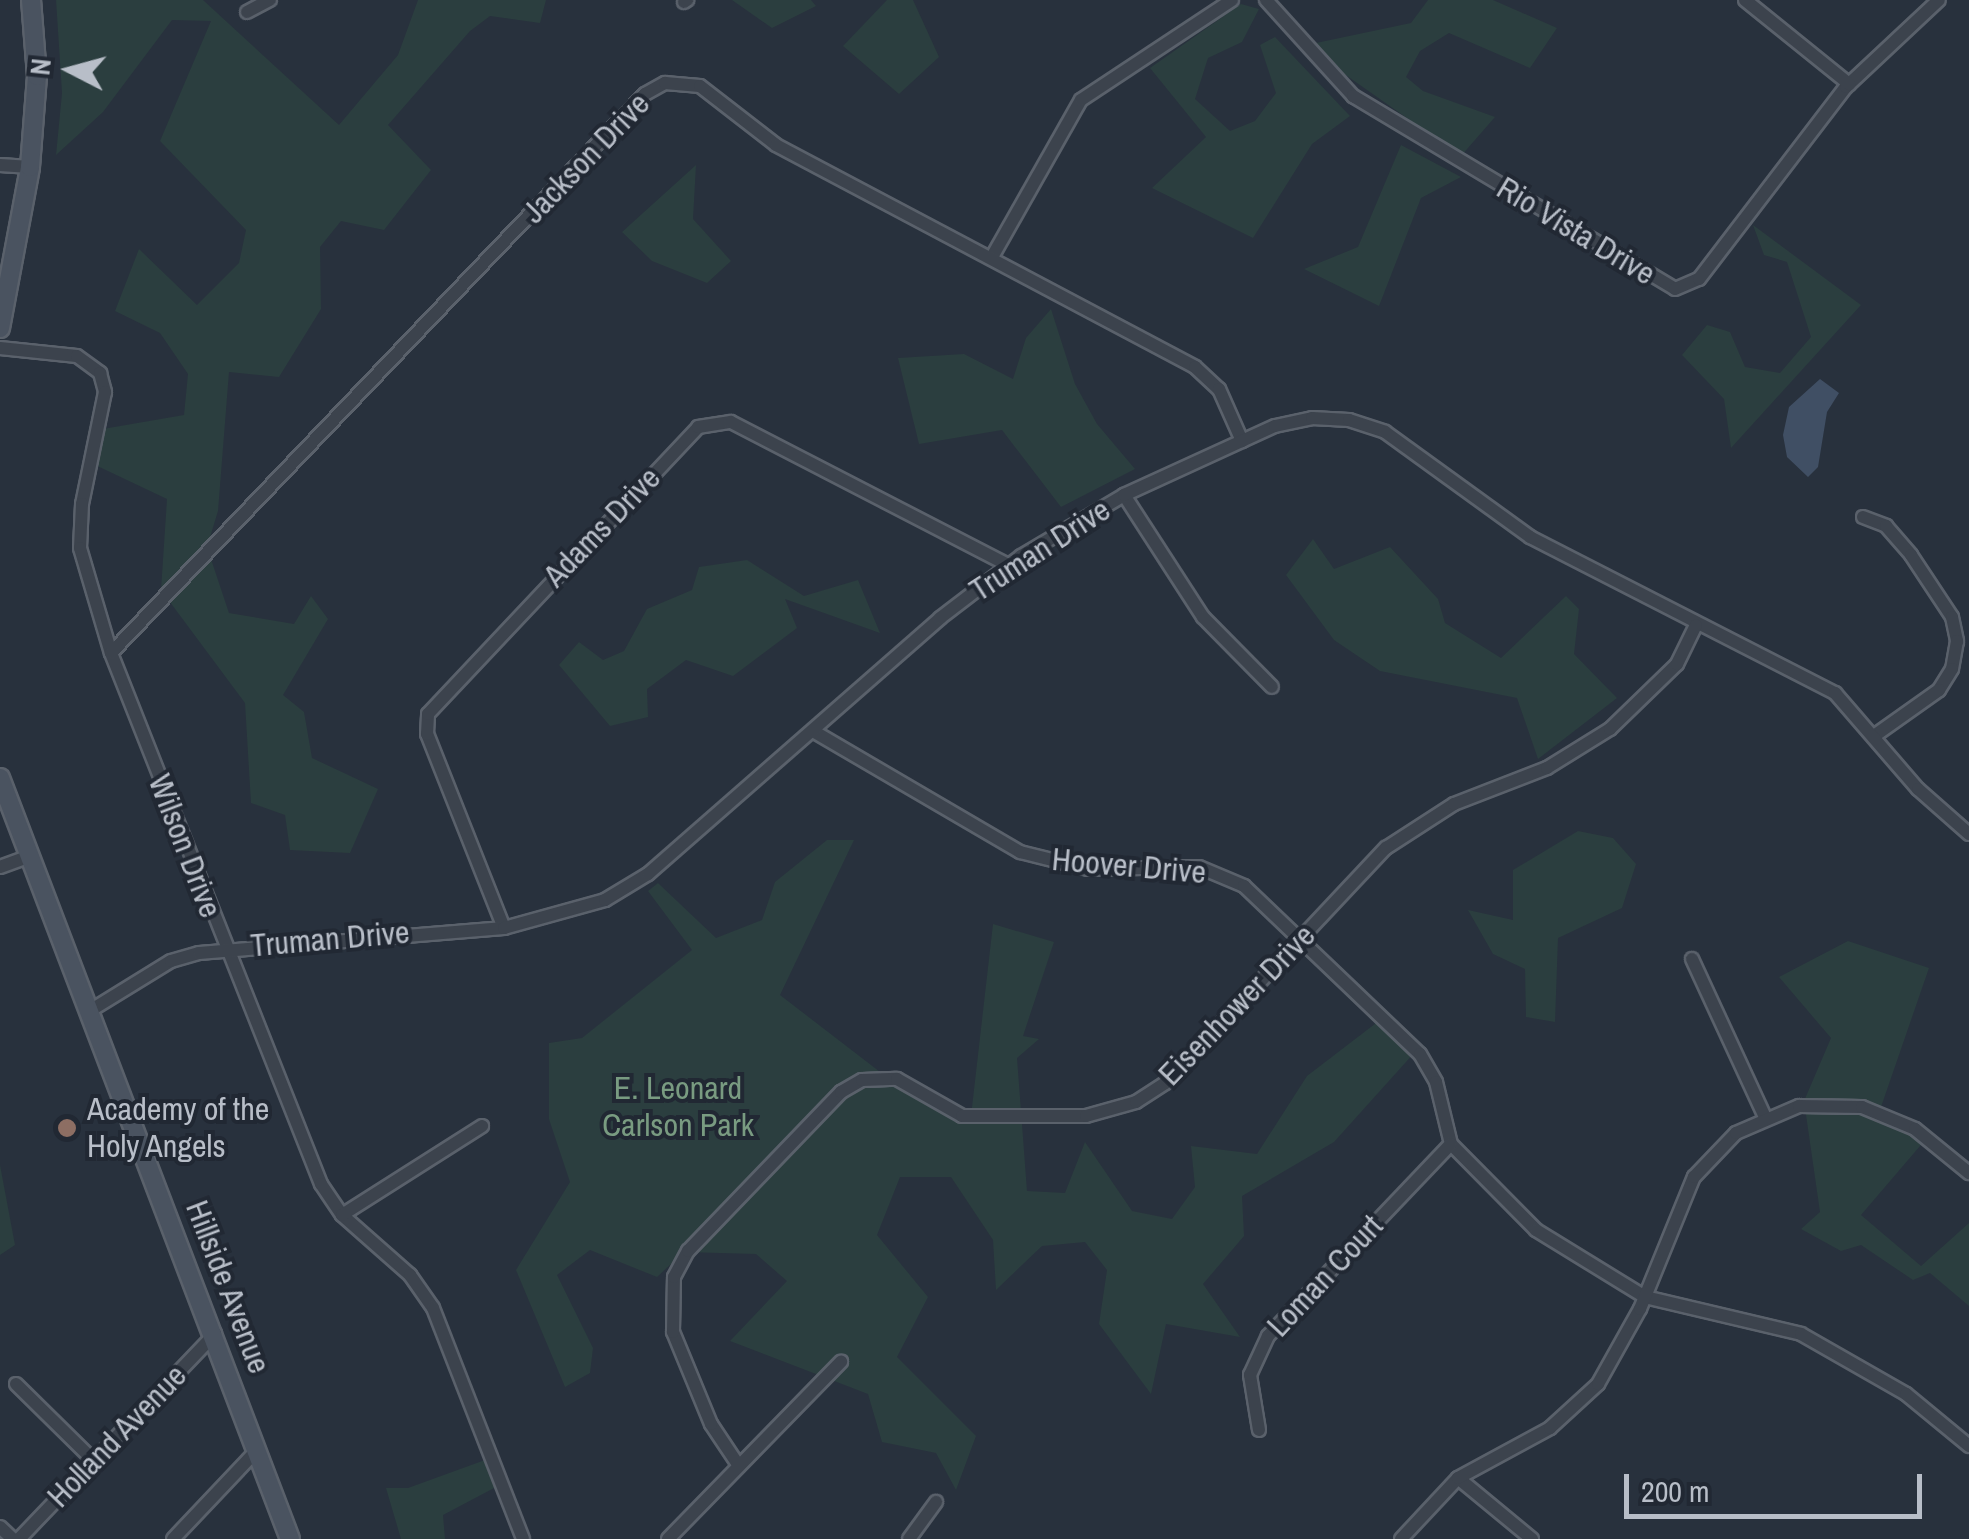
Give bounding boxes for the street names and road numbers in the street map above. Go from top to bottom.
street label: Jackson Drive [514,85,658,231]
street label: Rio Vista Drive [1490,169,1662,293]
street label: Adams Drive [536,459,668,595]
street label: Truman Drive [963,490,1117,610]
street label: Wilson Drive [140,769,230,923]
street label: Hoover Drive [1050,840,1208,892]
street label: Truman Drive [249,913,411,965]
street label: Eisenhower Drive [1151,917,1323,1093]
street label: Hillside Avenue [177,1195,279,1379]
street label: Loman Court [1259,1207,1391,1345]
street label: Holland Avenue [39,1356,195,1516]

